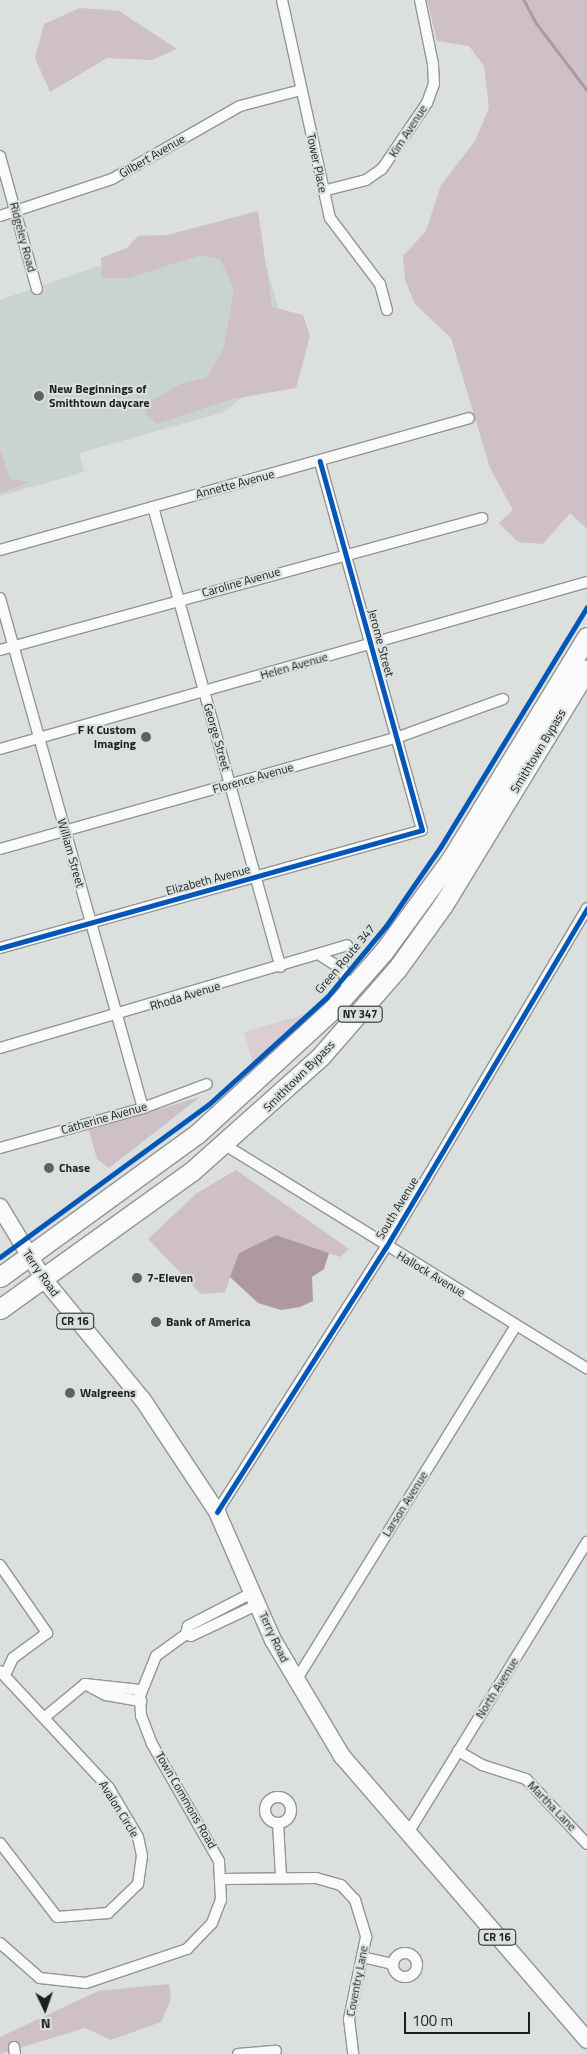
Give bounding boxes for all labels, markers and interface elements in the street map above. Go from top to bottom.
street label: Kim Avenue [386,102,430,160]
street label: Gilbert Avenue [116,131,188,181]
street label: Tower Place [304,132,330,194]
street label: Ridgeley Road [7,200,39,274]
place label: New Beginnings of Smithtown daycare [49,382,150,410]
marker: New Beginnings of Smithtown daycare [33,390,45,402]
street label: Annette Avenue [194,467,276,501]
street label: Caroline Avenue [200,564,282,600]
street label: Jerome Street [365,608,397,678]
street label: Helen Avenue [259,649,329,683]
street label: George Street [200,702,234,772]
street label: Smithtown Bypass [507,707,569,795]
place label: F K Custom Imaging [78,723,136,751]
marker: F K Custom Imaging [140,731,152,743]
street label: Florence Avenue [211,760,295,796]
street label: William Street [54,817,88,889]
street label: Elizabeth Avenue [164,862,252,898]
street label: Green Route 347 [312,922,378,996]
street label: Rhoda Avenue [148,978,222,1014]
road number: NY 347 [338,1006,382,1022]
street label: Smithtown Bypass [260,1037,338,1115]
street label: Catherine Avenue [59,1099,149,1137]
place label: Chase [59,1161,90,1175]
marker: Chase [43,1162,55,1174]
street label: South Avenue [373,1174,421,1242]
street label: Terry Road [20,1247,62,1299]
street label: Hallock Avenue [394,1248,468,1300]
place label: 7-Eleven [147,1271,193,1285]
marker: 7-Eleven [131,1272,143,1284]
road number: CR 16 [55,1312,95,1330]
place label: Bank of America [166,1315,251,1329]
marker: Bank of America [150,1316,162,1328]
place label: Walgreens [80,1386,136,1400]
marker: Walgreens [64,1387,76,1399]
street label: Larson Avenue [379,1469,431,1539]
street label: Terry Road [256,1609,292,1665]
street label: North Avenue [473,1655,521,1721]
street label: Town Commons Road [152,1749,220,1851]
street label: Avalon Circle [96,1778,142,1840]
street label: Martha Lane [525,1778,579,1834]
road number: CR 16 [477,1928,517,1945]
street label: Coventry Lane [343,1944,371,2018]
north arrow [20,1984,70,2034]
scale bar [407,2002,533,2034]
text: 100 m [412,2009,453,2032]
text: N [40,2014,51,2035]

